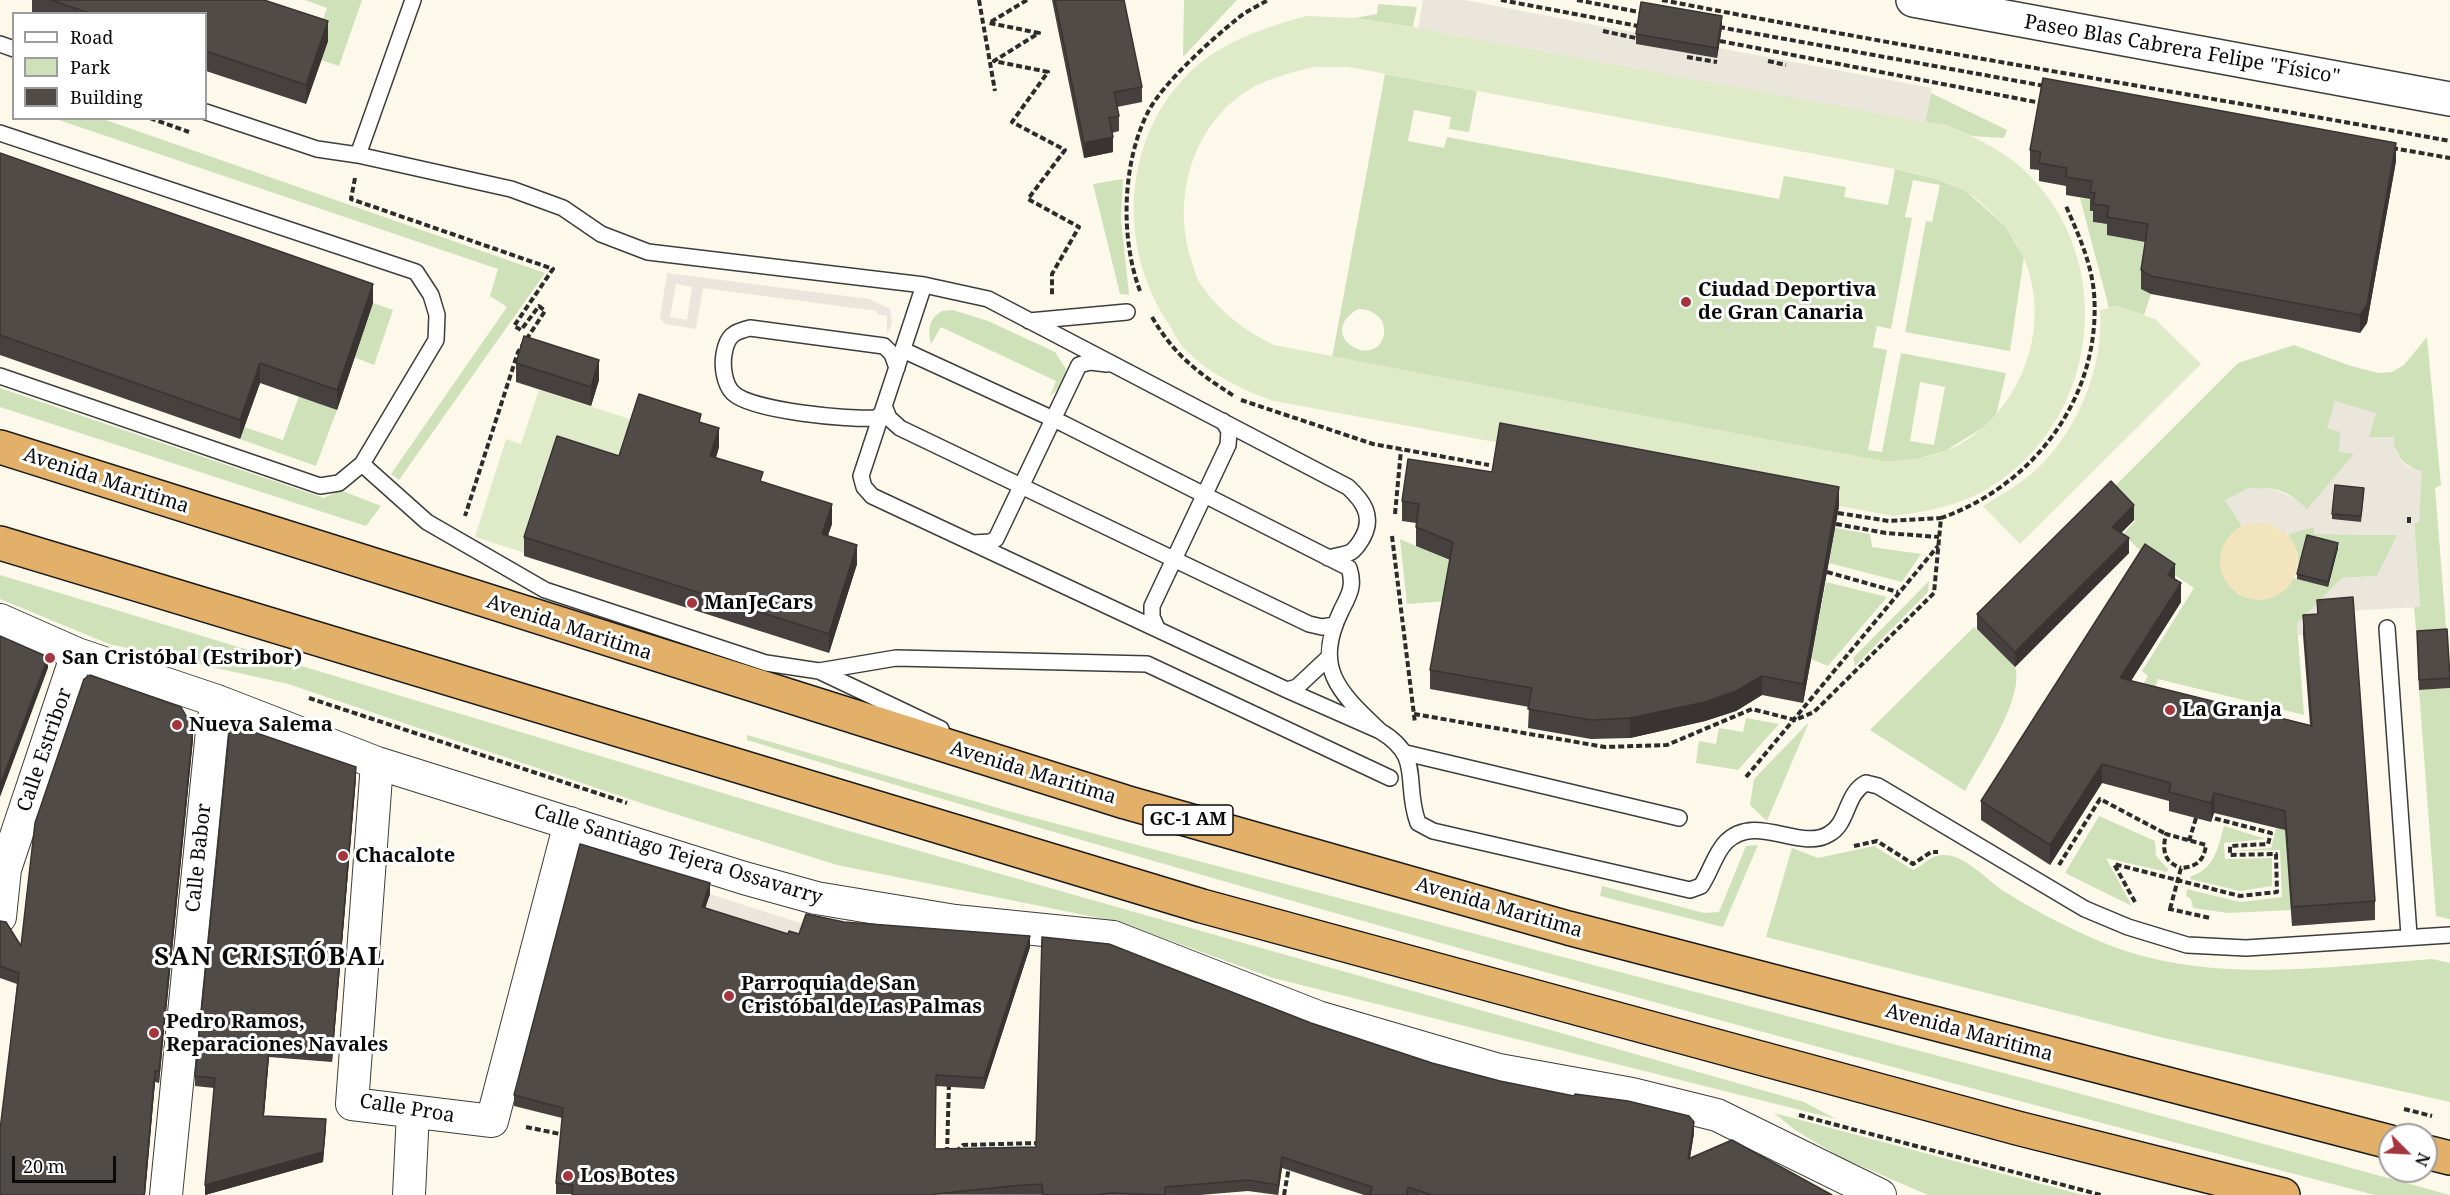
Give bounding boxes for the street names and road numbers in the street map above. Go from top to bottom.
street label: Paseo Blas Cabrera Felipe "Físico" [2022,10,2342,90]
street label: Avenida Maritima [20,443,192,519]
street label: Avenida Maritima [483,590,655,666]
street label: Calle Estribor [13,685,77,815]
street label: Avenida Maritima [947,736,1119,810]
street label: Calle Santiago Tejera Ossavarry [531,800,825,910]
street label: Calle Babor [181,802,217,914]
road number: GC-1 AM [1143,805,1233,835]
street label: Avenida Maritima [1413,873,1585,943]
street label: Avenida Maritima [1883,999,2055,1067]
street label: Calle Proa [358,1090,456,1128]

